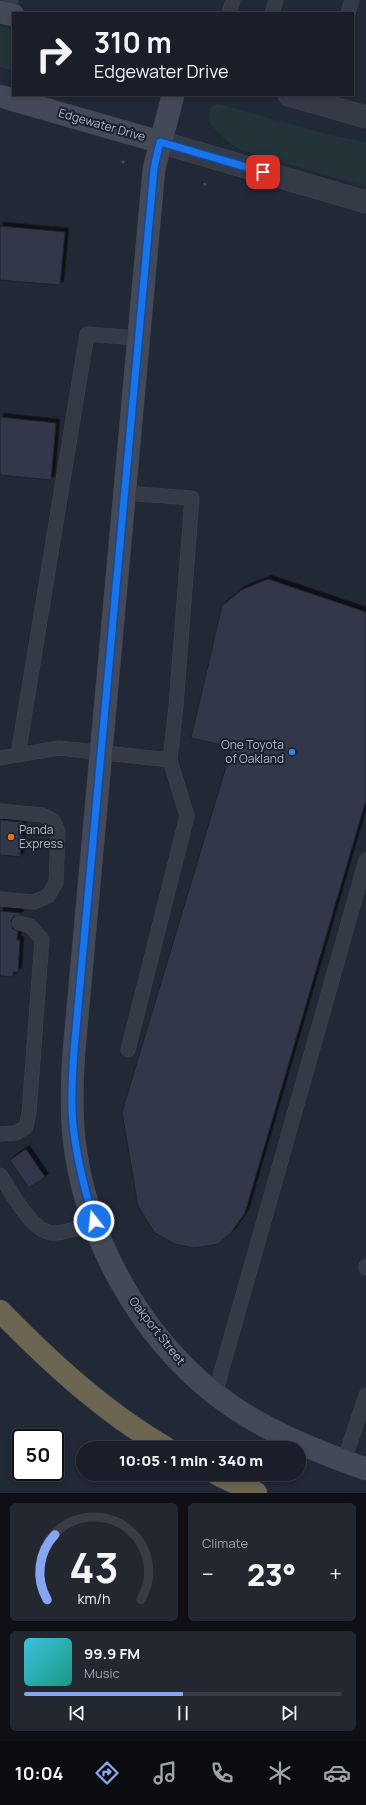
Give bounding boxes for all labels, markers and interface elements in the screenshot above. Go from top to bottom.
text: 310 m [94,23,172,61]
icon: right [28,28,80,80]
text: Edgewater Drive [94,59,229,83]
street label: Edgewater Drive [57,104,148,145]
pin [246,155,280,189]
icon: arrive [252,161,274,183]
place label: One Toyota of Oakland [221,736,284,767]
marker: One Toyota of Oakland [287,747,297,757]
place label: Panda Express [19,821,63,852]
marker: Panda Express [6,832,16,842]
position arrow [73,1200,115,1242]
street label: Oakport Street [125,1293,190,1368]
speed limit sign: 50 [12,1429,64,1481]
text: 10:05 · 1 min · 340 m [119,1450,263,1471]
text: Climate [202,1534,248,1552]
text: 43 [69,1539,119,1595]
text: 23° [247,1554,296,1595]
text: − [202,1559,214,1589]
text: + [329,1559,342,1589]
text: km/h [77,1589,111,1608]
text: 99.9 FM [84,1643,140,1664]
text: Music [84,1664,120,1682]
icon: previous [66,1702,88,1724]
icon: pause [172,1702,194,1724]
icon: next [278,1702,300,1724]
icon: directions [93,1759,121,1787]
icon: music [151,1759,179,1787]
icon: phone [208,1759,236,1787]
icon: climate [266,1759,294,1787]
icon: car [323,1759,351,1787]
text: 10:04 [15,1761,63,1785]

